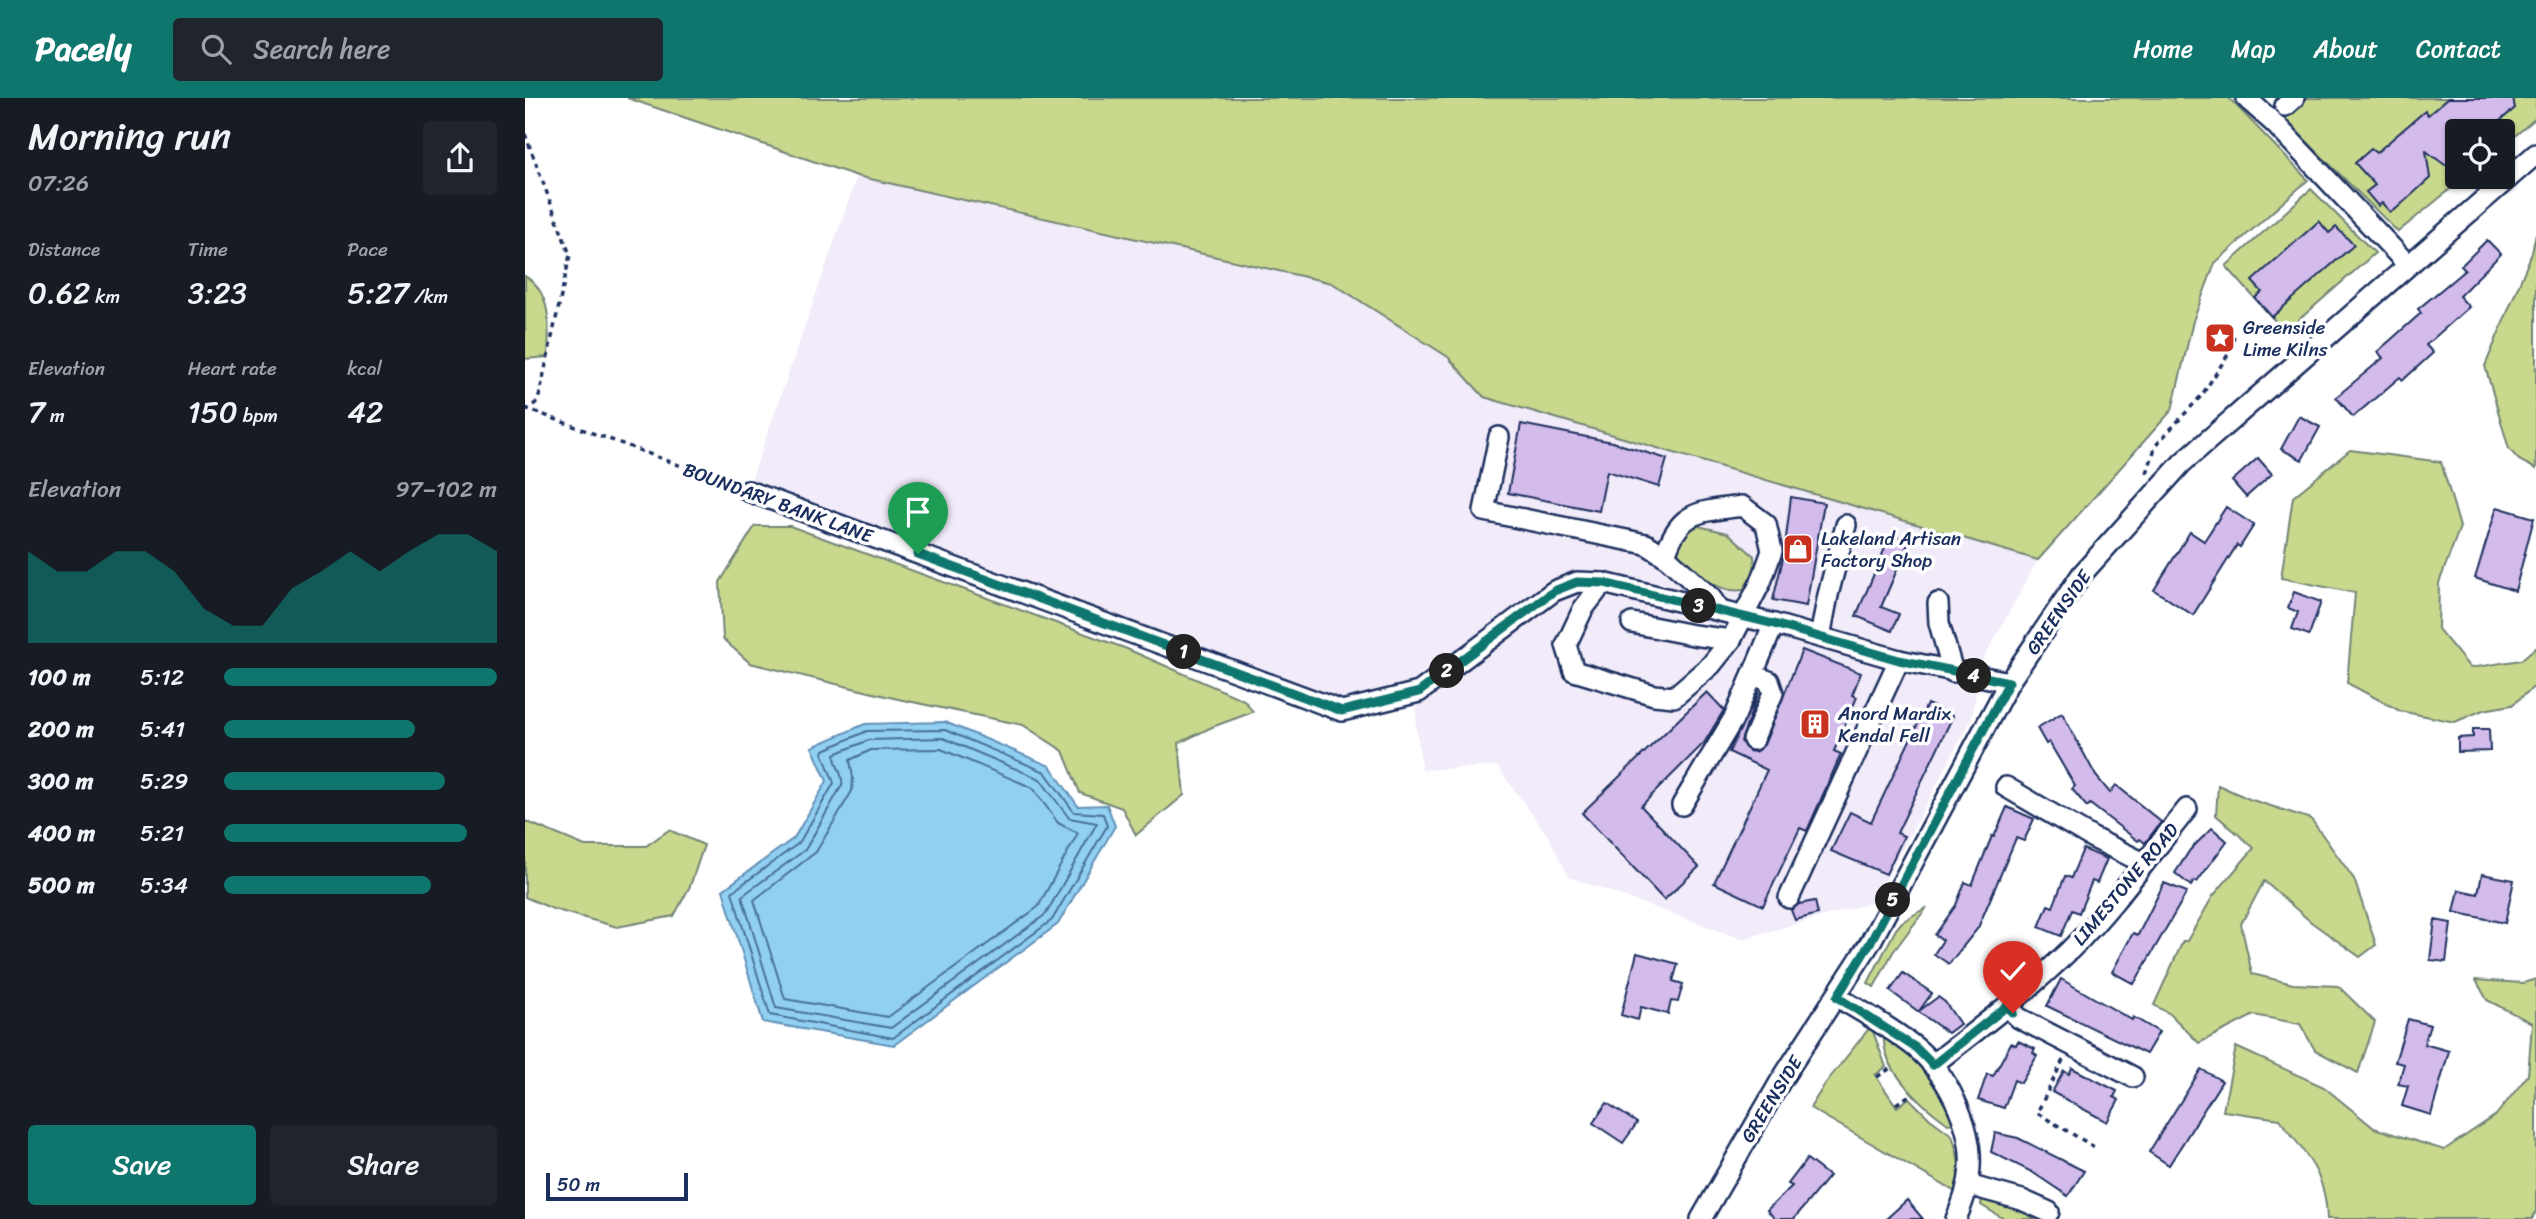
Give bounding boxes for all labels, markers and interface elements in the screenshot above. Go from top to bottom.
search box [173,18,663,81]
text: Pacely [35,20,131,78]
text: Search here [253,26,390,72]
text: Home [2133,28,2193,70]
text: Map [2231,28,2275,70]
text: About [2313,28,2378,70]
text: Contact [2416,28,2501,70]
icon: search [197,30,235,68]
text: Morning run [28,103,231,170]
map controls [2445,119,2515,189]
button: locate [2445,119,2515,189]
button: share [423,121,497,195]
text: 07:26 [28,163,89,204]
text: Distance [28,233,100,266]
text: Time [188,233,228,266]
text: Pace [347,233,388,266]
text: 0.62 [28,266,90,320]
text: 3:23 [188,266,247,320]
text: 5:27 [347,266,409,320]
text: km [90,280,120,313]
text: /km [409,280,448,313]
place label: Greenside Lime Kilns [2243,311,2328,366]
place icon: Greenside Lime Kilns [2203,321,2237,355]
text: Elevation [28,352,105,385]
text: Heart rate [188,352,277,385]
text: kcal [347,352,382,385]
text: 7 [28,385,45,439]
text: 150 [188,385,238,439]
text: 42 [347,385,383,439]
text: m [45,399,65,432]
text: bpm [238,399,278,432]
street label: BOUNDARY BANK LANE [678,453,879,553]
text: Elevation [28,469,121,510]
text: 97–102 m [395,469,497,510]
pin [888,482,948,554]
icon: arrive [899,493,937,531]
place label: Lakeland Artisan Factory Shop [1821,522,1961,577]
shop icon: Lakeland Artisan Factory Shop [1781,532,1815,566]
street label: GREENSIDE [2017,562,2101,662]
pin: 3 [1681,588,1717,624]
text: 3 [1693,589,1704,622]
pin: 1 [1167,634,1201,670]
text: 1 [1179,635,1188,668]
pin: 2 [1429,654,1465,688]
text: 2 [1441,654,1452,687]
text: 100 m [28,657,91,698]
text: 5:12 [140,657,184,698]
pin: 4 [1957,658,1991,694]
text: 4 [1968,659,1979,692]
place label: Anord Mardix Kendal Fell [1837,697,1951,752]
building icon: Anord Mardix Kendal Fell [1798,707,1832,741]
text: 200 m [28,709,94,750]
text: 5:41 [140,709,185,750]
text: 300 m [28,761,93,802]
text: 5:29 [140,761,188,802]
text: 400 m [28,813,95,854]
text: 5:21 [140,813,184,854]
street label: LIMESTONE ROAD [2064,815,2187,953]
text: 500 m [28,865,95,906]
text: 5:34 [140,865,188,906]
pin: 5 [1875,882,1911,918]
text: 5 [1887,883,1898,916]
pin [1983,941,2043,1013]
icon: check [1994,952,2032,990]
street label: GREENSIDE [1732,1048,1812,1149]
button: Save [28,1125,256,1205]
button: Share [270,1125,497,1205]
text: 50 m [557,1168,600,1201]
scale bar [546,1170,688,1202]

